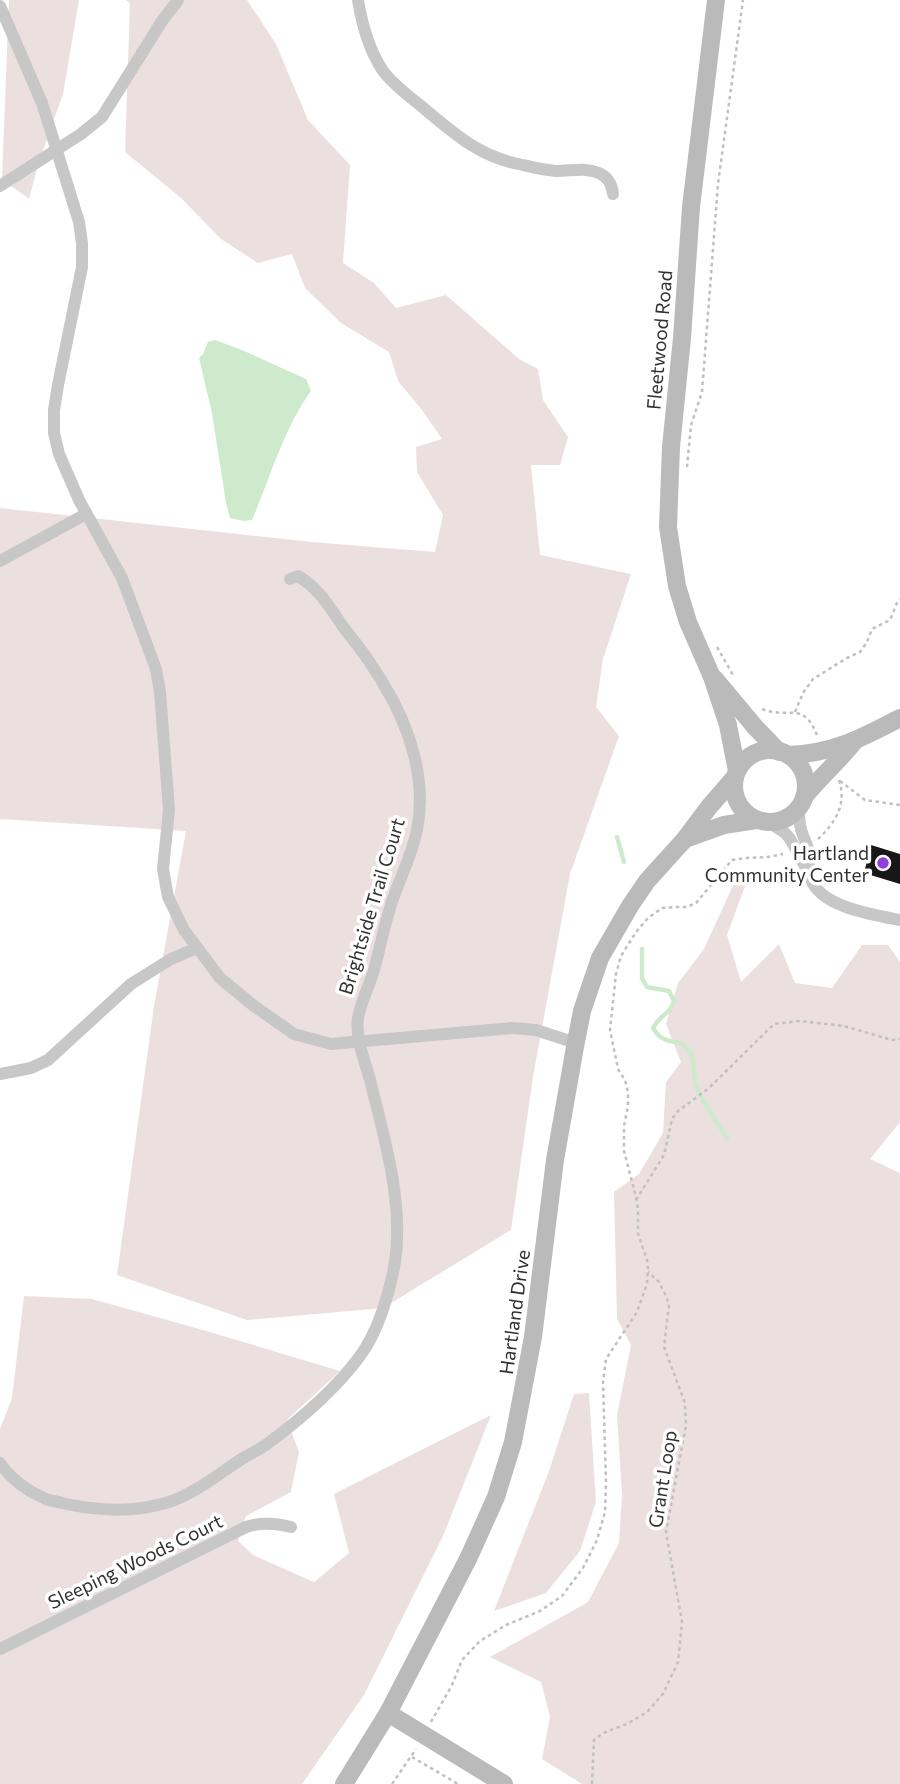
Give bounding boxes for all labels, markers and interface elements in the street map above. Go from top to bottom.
street label: Fleetwood Road [641,269,677,411]
street label: Brightside Trail Court [333,815,409,997]
place label: Hartland Community Center [705,841,869,886]
marker: Hartland Community Center [875,855,891,871]
street label: Hartland Drive [494,1248,534,1376]
street label: Grant Loop [643,1429,681,1529]
street label: Sleeping Woods Court [44,1509,226,1613]

